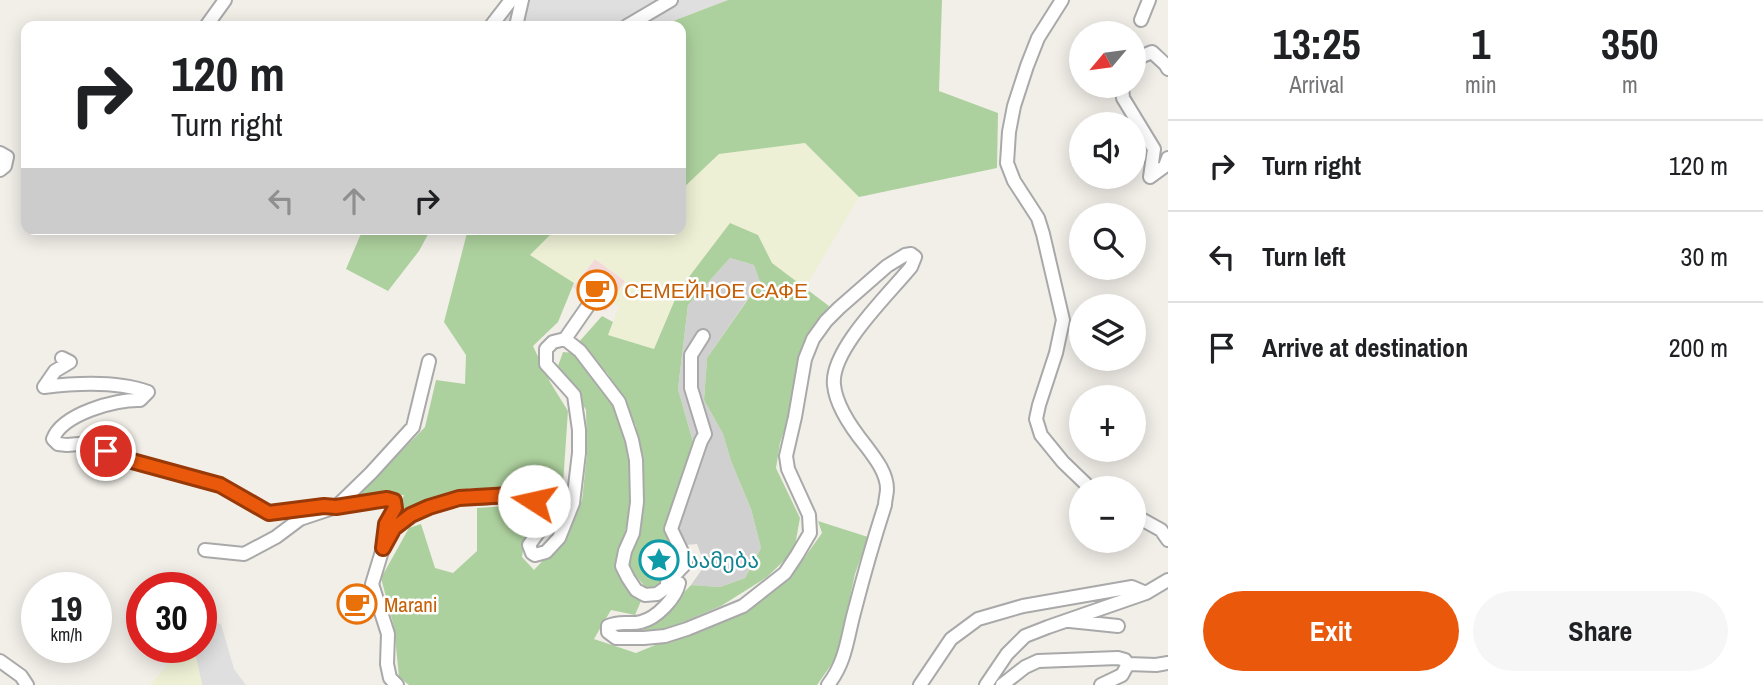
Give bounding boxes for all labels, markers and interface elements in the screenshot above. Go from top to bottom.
text: 13:25 [1273,16,1361,72]
text: 1 [1471,16,1490,72]
text: 350 [1601,16,1659,72]
north arrow [1069,21,1146,98]
map controls [1069,21,1146,553]
text: 120 m [171,40,285,106]
icon: right [56,49,147,140]
text: Arrival [1289,69,1344,100]
text: min [1465,69,1497,100]
text: m [1622,69,1638,100]
text: Turn right [171,103,283,146]
button: sound [1069,112,1146,189]
icon: right [1203,147,1241,185]
text: Turn right [1262,148,1361,183]
text: 120 m [1669,148,1728,183]
icon: left [262,182,300,220]
icon: ahead [335,182,373,220]
icon: right [408,182,446,220]
button: search [1069,203,1146,280]
icon: left [1203,238,1241,276]
text: Turn left [1262,239,1346,274]
text: 30 m [1681,239,1728,274]
cafe icon: СЕМЕЙНОЕ САФЕ [576,269,618,311]
place label: СЕМЕЙНОЕ САФЕ [624,276,808,305]
button: layers [1069,294,1146,371]
icon: arrive [1203,329,1241,367]
text: Arrive at destination [1262,330,1468,365]
text: 200 m [1669,330,1728,365]
button: + [1069,385,1146,462]
pin [76,421,136,481]
icon: arrive [87,432,125,470]
position arrow [497,464,571,538]
button: − [1069,476,1146,553]
place icon: სამება [638,539,680,581]
place label: სამება [686,546,759,575]
speed limit sign: 30 [126,572,217,663]
cafe icon: Marani [336,583,378,625]
text: 19 [51,585,82,632]
place label: Marani [384,590,438,619]
button: Exit [1203,591,1459,671]
button: Share [1473,591,1728,671]
text: km/h [51,622,83,647]

